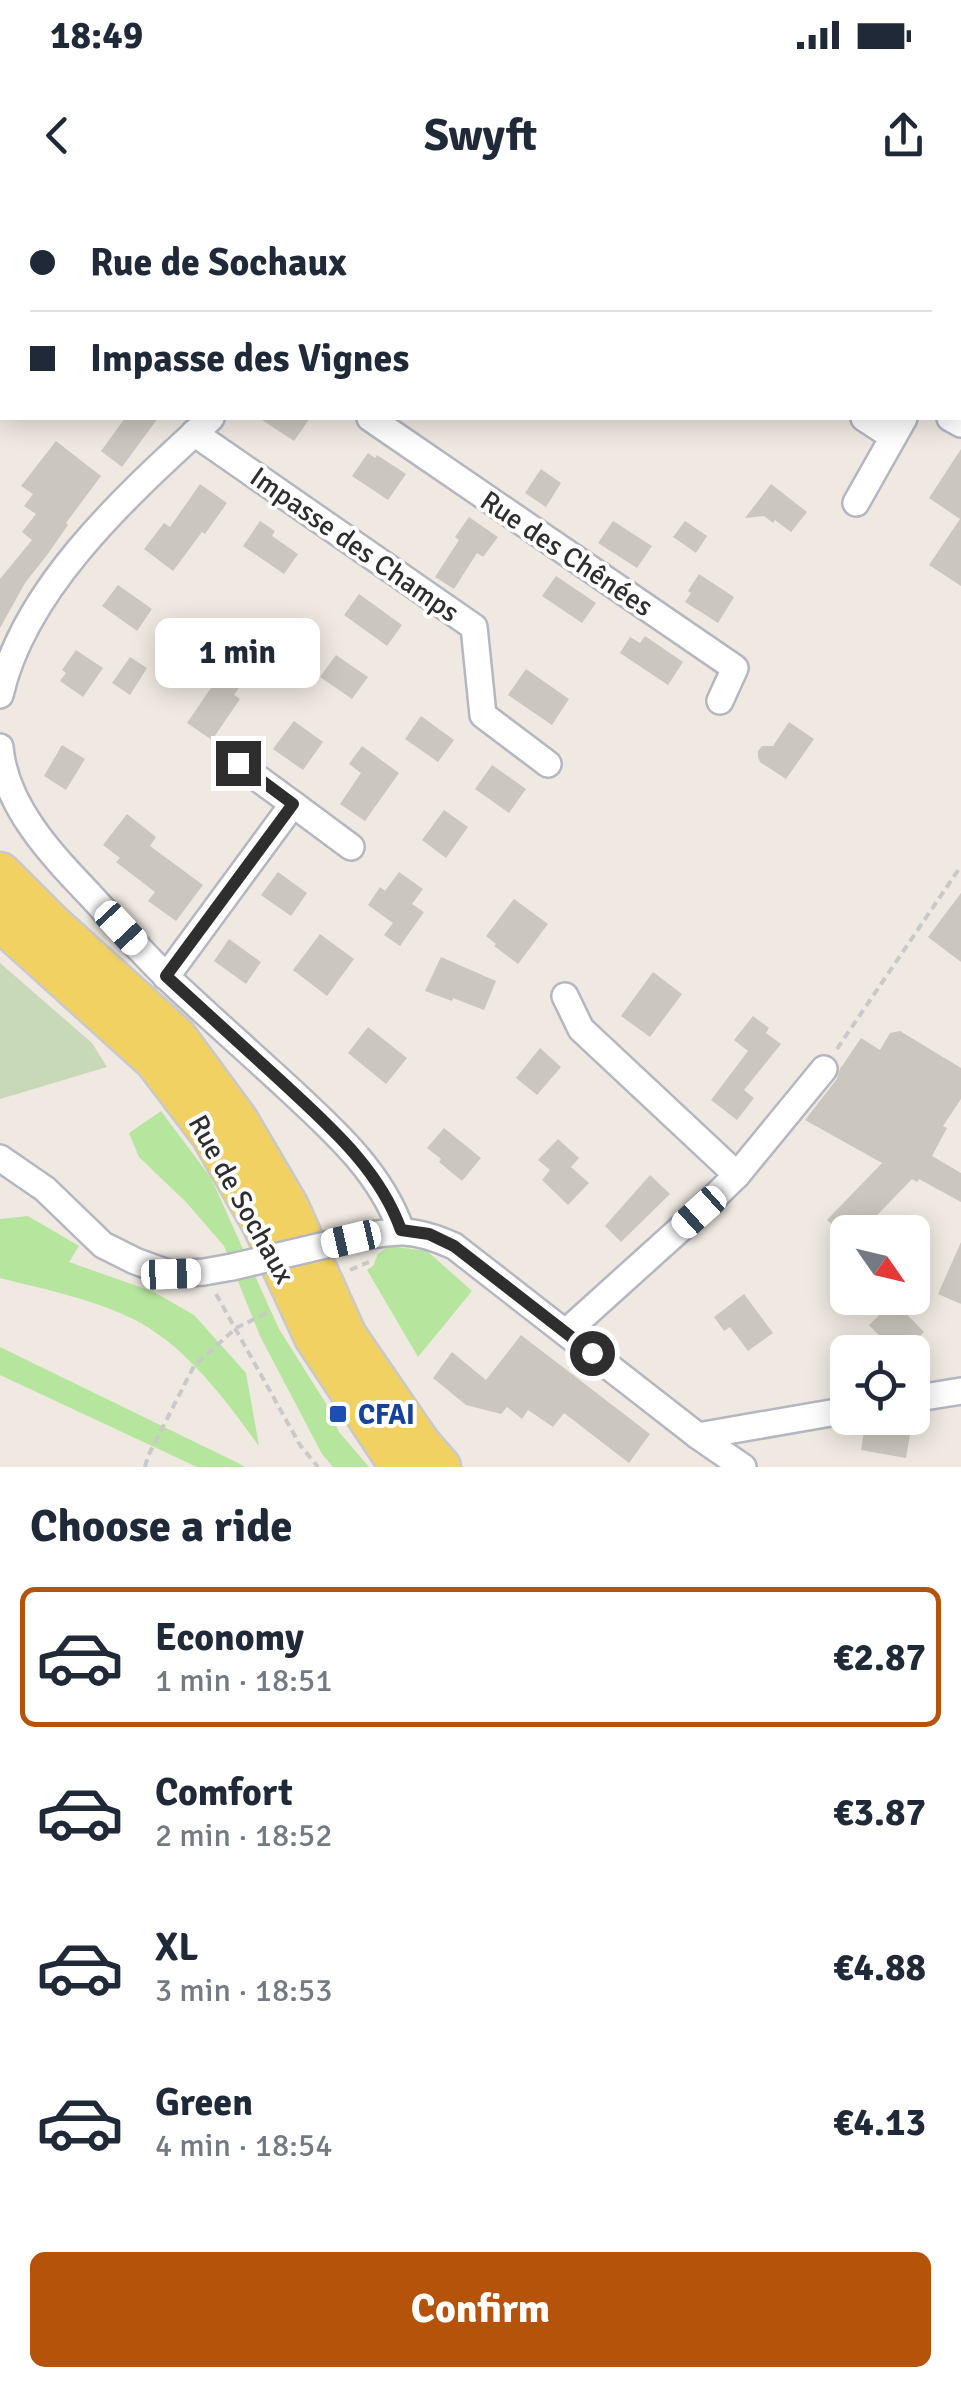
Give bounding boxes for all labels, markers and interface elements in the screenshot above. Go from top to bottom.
text: 18:49 [50,12,143,59]
icon: back [30,108,85,163]
text: Swyft [424,108,537,163]
icon: share [876,108,931,163]
text: Rue de Sochaux [90,239,347,286]
text: Impasse des Vignes [90,335,409,382]
street label: Impasse des Champs [243,460,465,630]
street label: Rue des Chênées [474,484,659,624]
callout: 1 min [156,618,320,688]
text: 1 min [199,633,276,672]
route end [216,741,261,786]
car [90,896,152,960]
street label: Rue de Sochaux [181,1109,302,1290]
car [667,1181,731,1243]
north arrow [830,1215,930,1315]
map controls [830,1215,930,1435]
car [318,1218,384,1260]
car [140,1258,202,1290]
route start [570,1331,615,1376]
button: locate [830,1335,930,1435]
place label: CFAI [358,1398,415,1432]
marker: CFAI [327,1403,349,1425]
text: Choose a ride [30,1499,293,1554]
icon: car [35,1612,125,1702]
text: Economy [155,1614,304,1661]
text: €2.87 [833,1634,926,1681]
text: 1 min · 18:51 [155,1661,333,1700]
icon: car [35,1767,125,1857]
text: Comfort [155,1769,293,1816]
text: €3.87 [833,1789,926,1836]
text: 2 min · 18:52 [155,1816,333,1855]
icon: car [35,1922,125,2012]
text: XL [155,1924,198,1971]
text: €4.88 [833,1944,926,1991]
text: 3 min · 18:53 [155,1971,333,2010]
icon: car [35,2077,125,2167]
text: Green [155,2079,253,2126]
text: €4.13 [833,2099,926,2146]
text: 4 min · 18:54 [155,2126,333,2165]
button: Confirm [30,2252,931,2367]

